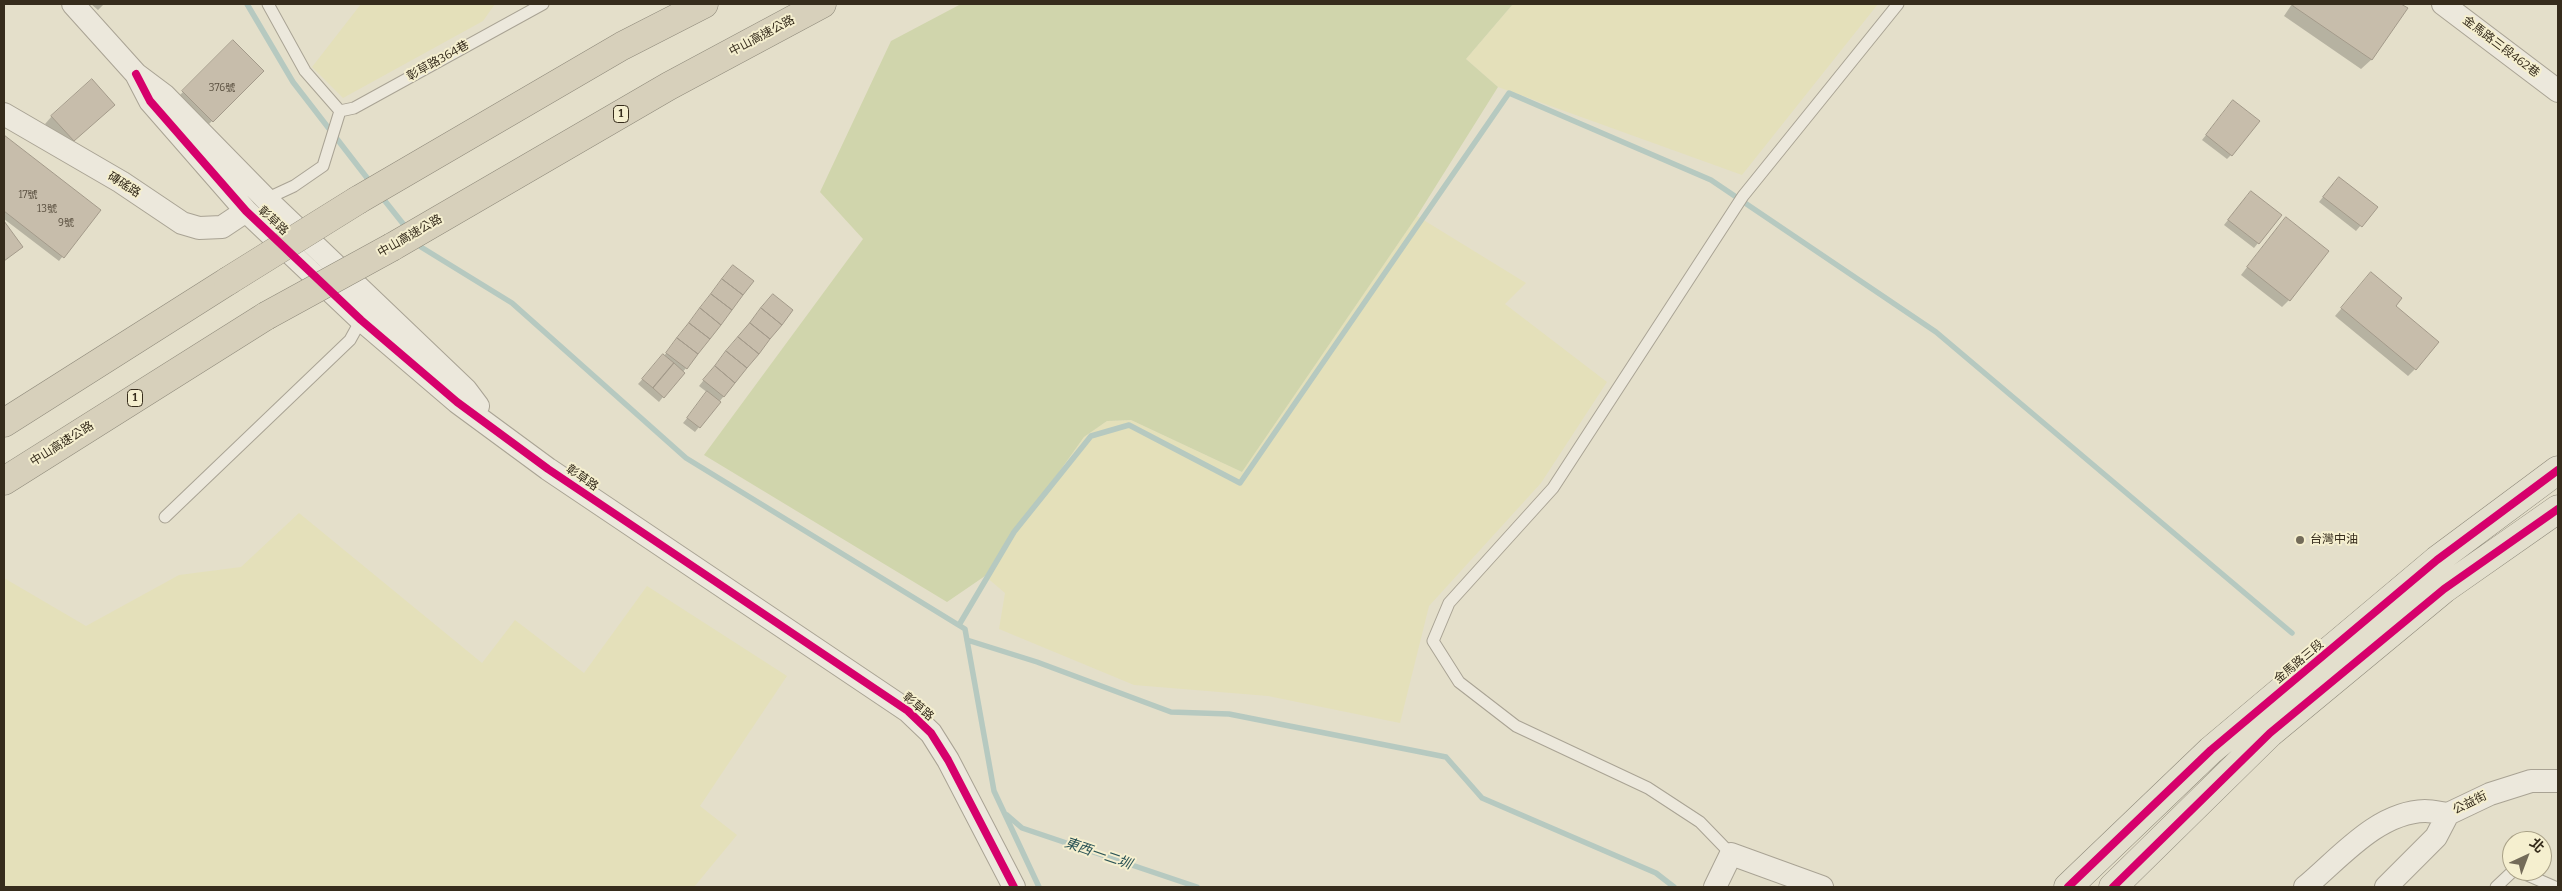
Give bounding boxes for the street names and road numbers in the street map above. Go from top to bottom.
street label: 中山高速公路 [727,13,797,59]
street label: 金馬路三段462巷 [2460,13,2542,81]
street label: 彰草路364巷 [404,38,472,84]
road number: 1 [614,106,628,122]
street label: 磚磘路 [105,169,143,201]
street label: 彰草路 [255,203,291,239]
street label: 中山高速公路 [375,212,445,260]
road number: 1 [128,389,142,406]
street label: 中山高速公路 [28,419,96,469]
street label: 彰草路 [563,462,601,494]
street label: 金馬路三段 [2271,637,2327,687]
street label: 彰草路 [900,690,936,724]
street label: 公益街 [2451,789,2489,817]

